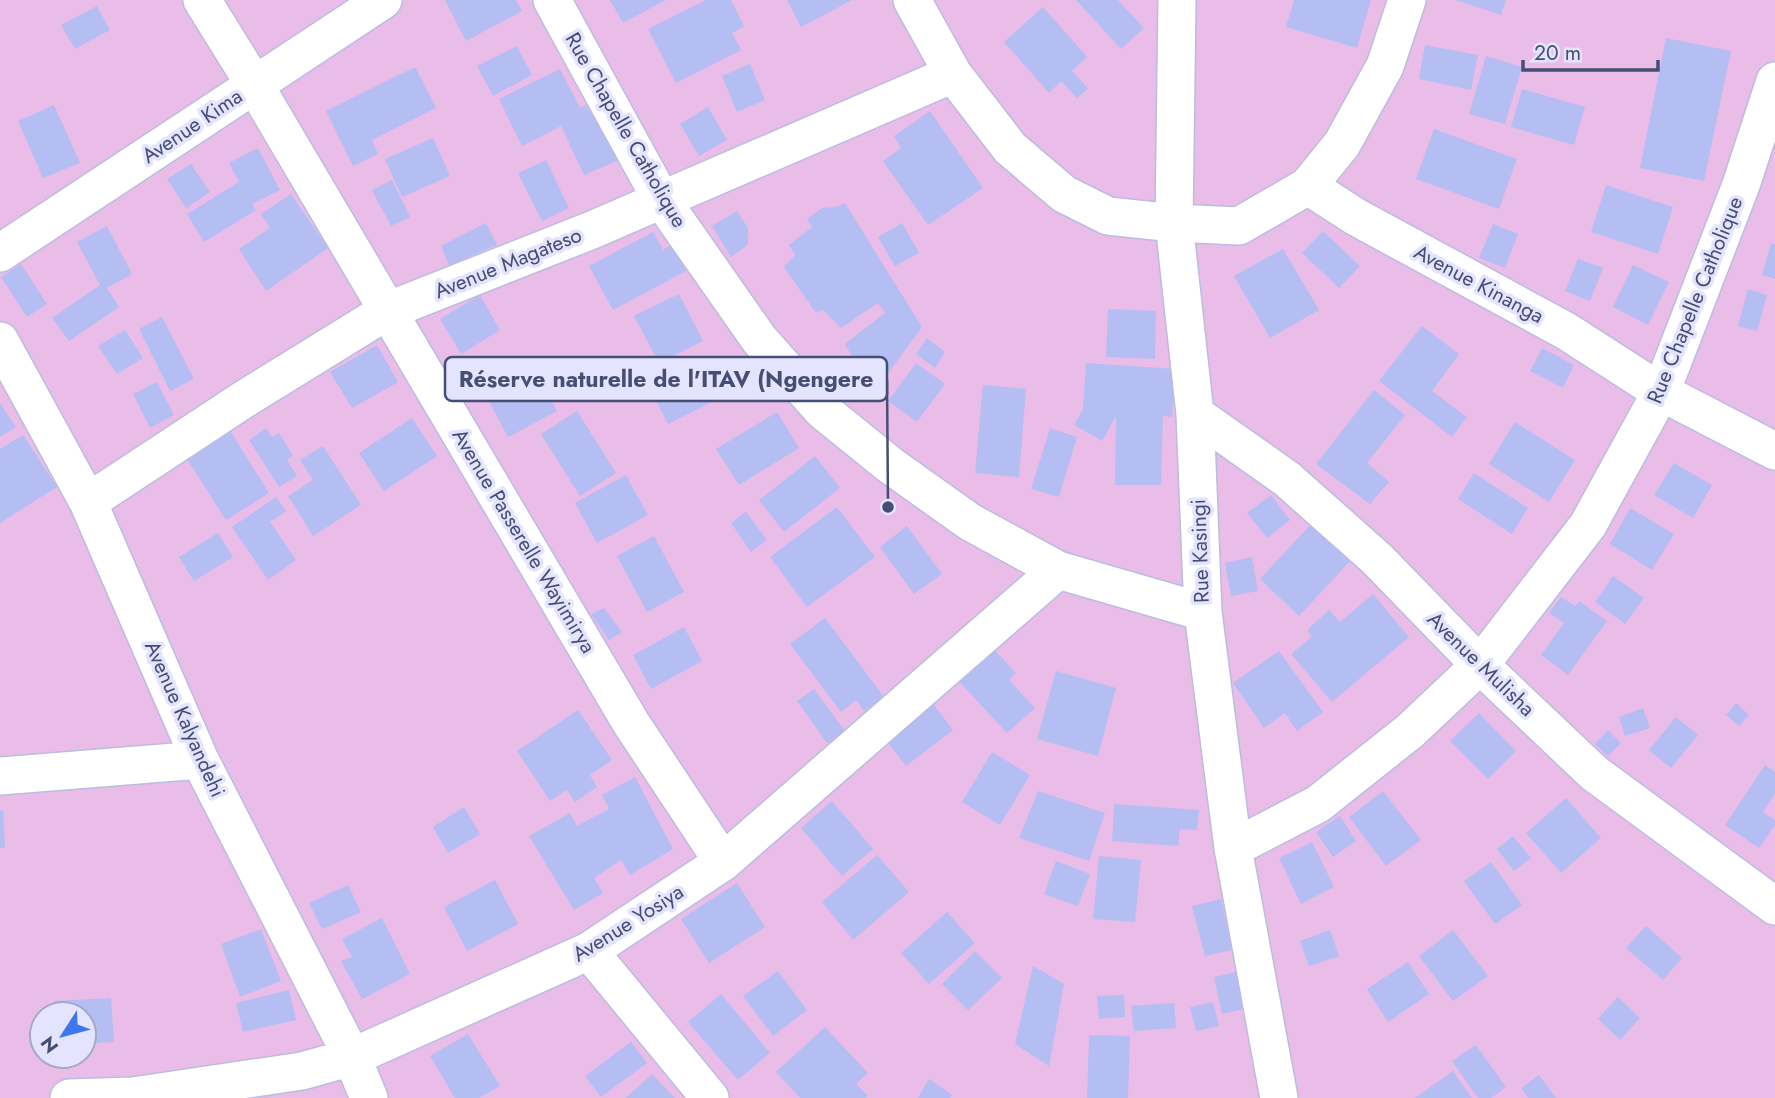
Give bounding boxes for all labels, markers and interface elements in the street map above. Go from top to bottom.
street label: Rue Chapelle Catholique [558,27,694,233]
scale bar [1523,28,1658,72]
text: 20 m [1534,38,1581,68]
street label: Avenue Kima [136,81,248,171]
street label: Rue Chapelle Catholique [1640,192,1750,408]
street label: Avenue Magateso [430,220,586,306]
street label: Avenue Kinanga [1409,237,1549,331]
callout: Réserve naturelle de l'ITAV (Ngengere [445,357,887,401]
text: Réserve naturelle de l'ITAV (Ngengere [459,362,873,396]
street label: Avenue Passerelle Wayimirya [445,423,603,659]
street label: Rue Kasingi [1183,498,1217,604]
street label: Avenue Mulisha [1420,605,1542,723]
street label: Avenue Kalyandehi [137,636,233,802]
street label: Avenue Yosiya [567,877,689,969]
north arrow [28,1000,98,1070]
text: N [34,1031,65,1059]

